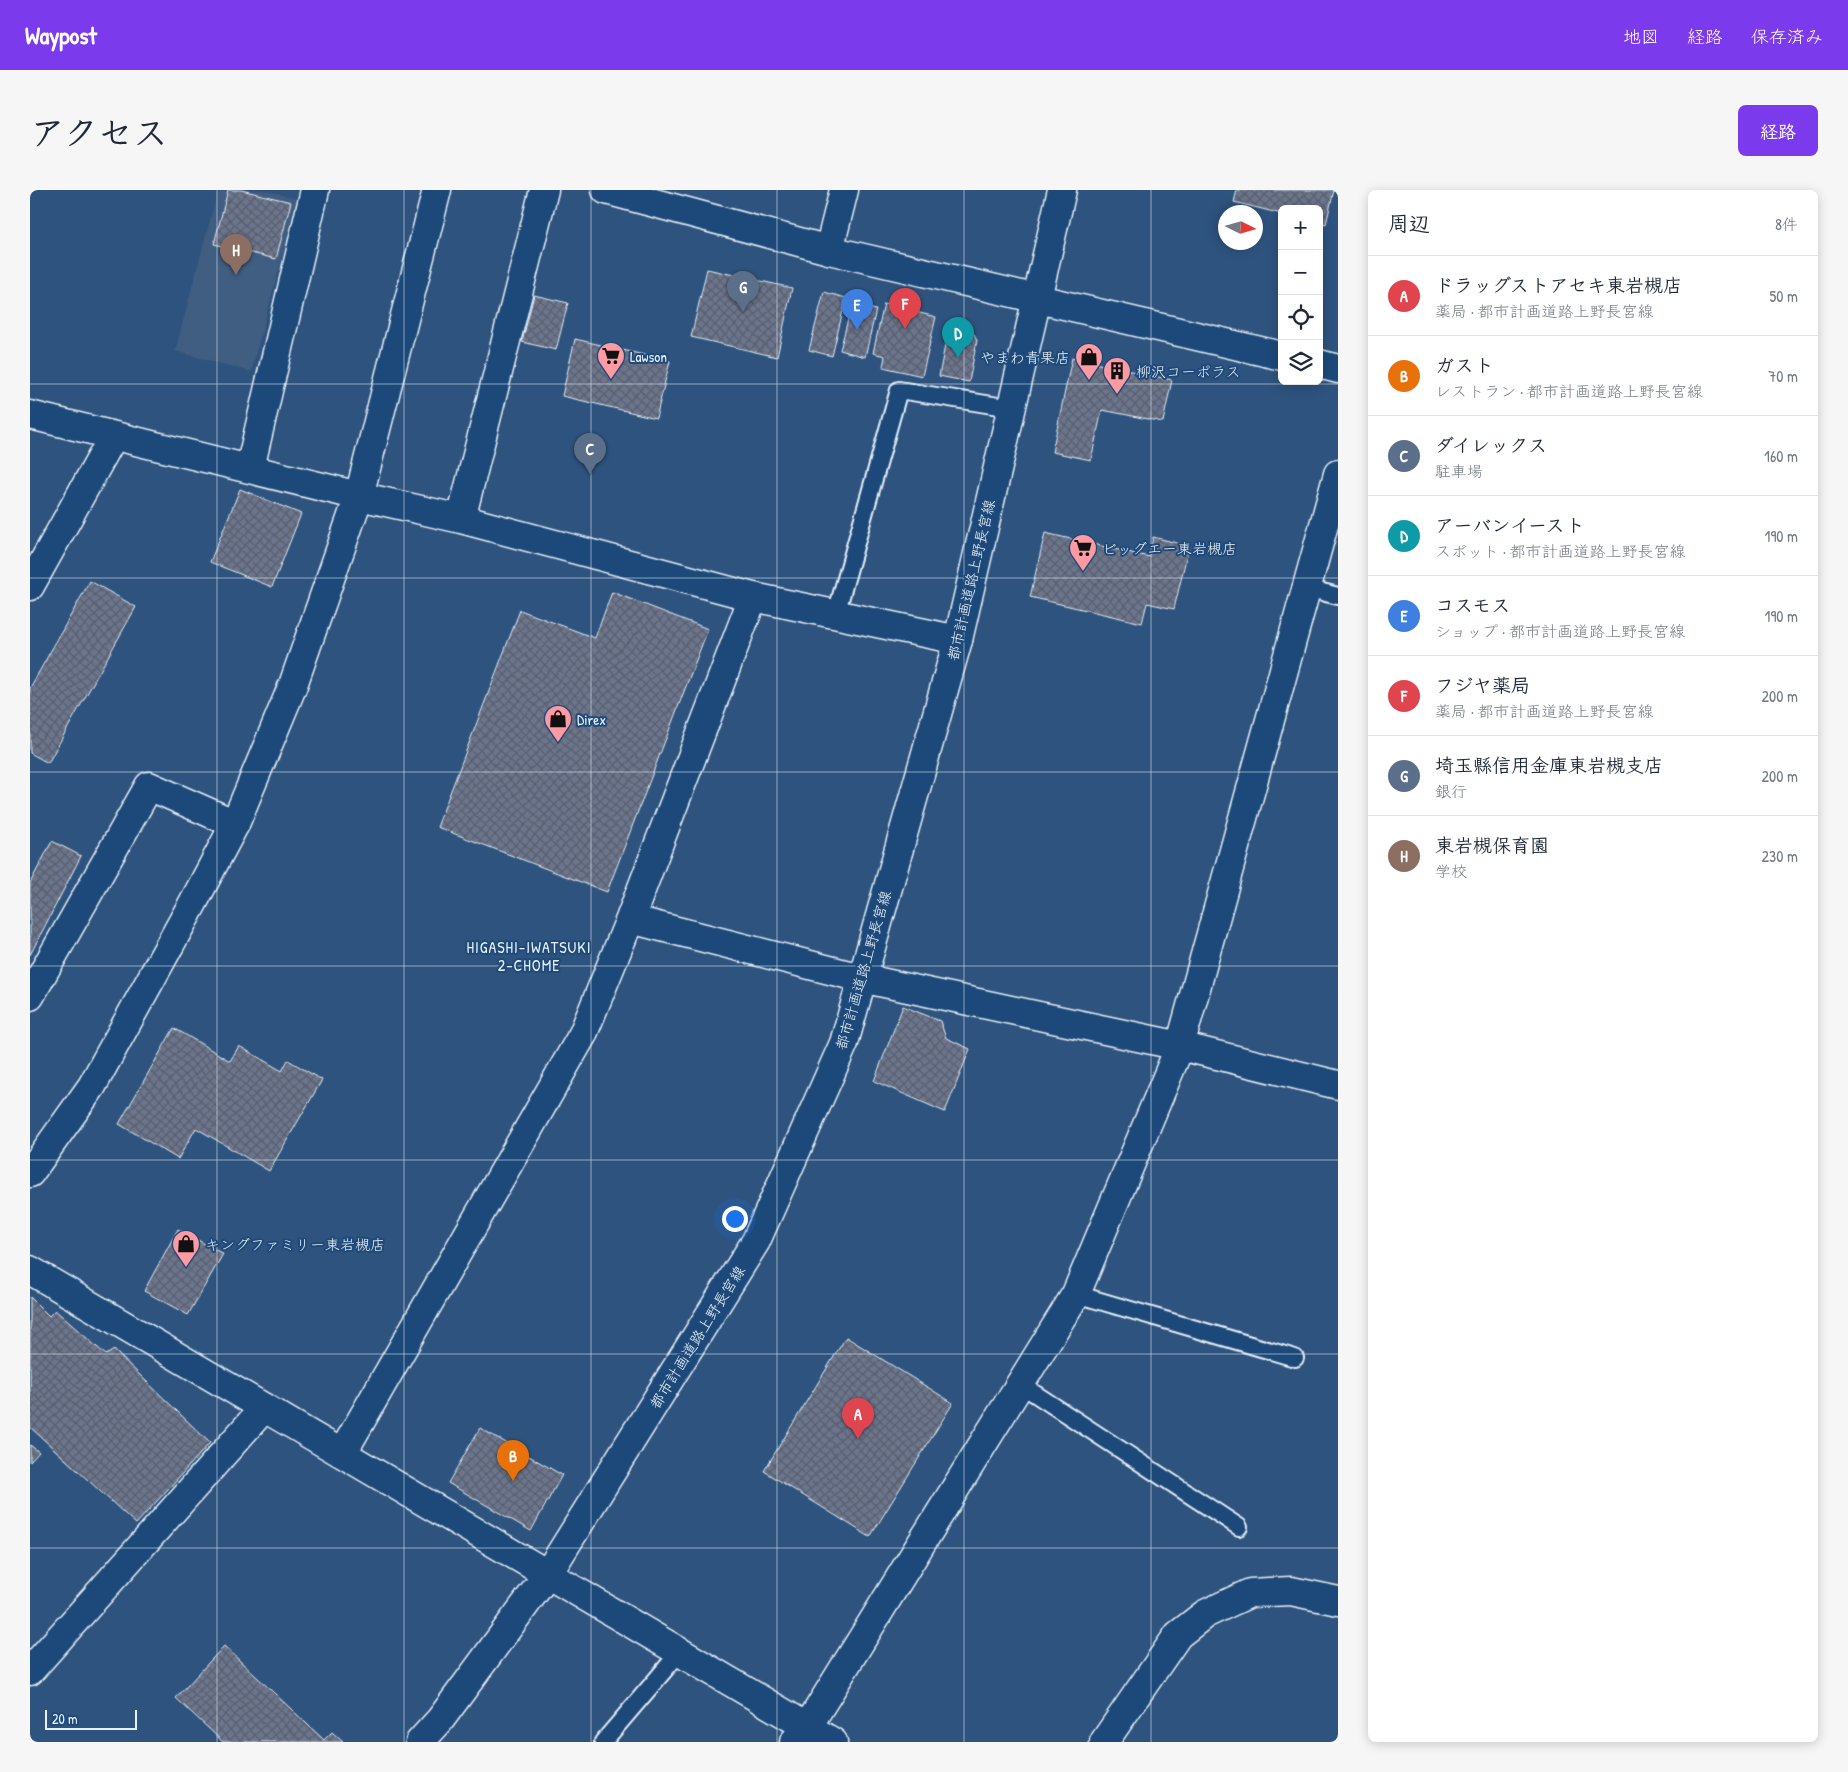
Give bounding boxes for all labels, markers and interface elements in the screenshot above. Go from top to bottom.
text: Waypost [25,19,97,51]
text: 地図 [1623,24,1659,49]
text: 経路 [1687,24,1723,49]
text: 保存済み [1751,24,1823,49]
button: 経路 [1738,105,1818,156]
text: アクセス [30,109,168,156]
north arrow [1218,205,1263,250]
map controls [1278,205,1323,385]
button: + [1278,205,1323,250]
text: 周辺 [1388,209,1430,238]
text: 8件 [1775,213,1798,235]
pin: H [220,234,252,275]
button: − [1278,250,1323,295]
pin: G [727,271,759,312]
text: ドラッグストアセキ東岩槻店 [1435,272,1682,298]
text: A [1400,285,1408,307]
text: 50 m [1770,285,1798,307]
pin: F [889,288,921,329]
pin: E [841,289,873,330]
button: locate [1278,295,1323,340]
text: 薬局 · 都市計画道路上野長宮線 [1435,300,1654,322]
pin: D [942,317,974,358]
button: layers [1278,340,1323,385]
supermarket icon: Lawson [596,341,626,380]
shop icon: やまわ青果店 [1074,342,1104,381]
place label: Lawson [630,346,667,367]
place label: やまわ青果店 [980,347,1070,368]
text: ガスト [1435,352,1494,378]
building icon: 柳沢コーポラス [1102,356,1132,395]
place label: 柳沢コーポラス [1136,361,1240,382]
text: B [1400,365,1408,387]
text: 70 m [1768,365,1798,387]
text: レストラン · 都市計画道路上野長宮線 [1435,380,1703,402]
text: ダイレックス [1435,432,1547,458]
pin: C [574,433,606,474]
text: C [1400,445,1408,467]
text: 160 m [1764,445,1798,467]
text: 駐車場 [1435,460,1483,482]
street label: 都市計画道路上野長宮線 [942,497,1000,663]
text: アーバンイースト [1435,512,1585,538]
text: D [1400,525,1408,547]
text: 190 m [1765,525,1798,547]
supermarket icon: ビッグエー東岩槻店 [1068,533,1098,572]
place label: ビッグエー東岩槻店 [1102,538,1237,559]
text: スポット · 都市計画道路上野長宮線 [1435,540,1686,562]
text: コスモス [1435,592,1510,618]
text: E [1400,605,1408,627]
text: 190 m [1765,605,1798,627]
text: ショップ · 都市計画道路上野長宮線 [1435,620,1685,642]
text: フジヤ薬局 [1435,672,1530,698]
text: F [1401,685,1407,707]
text: 200 m [1762,685,1798,707]
text: 薬局 · 都市計画道路上野長宮線 [1435,700,1654,722]
shop icon: Direx [543,704,573,743]
place label: Direx [577,709,606,730]
text: 埼玉縣信用金庫東岩槻支店 [1435,752,1663,778]
text: G [1400,765,1408,787]
text: 200 m [1762,765,1798,787]
text: 銀行 [1435,780,1467,802]
text: 東岩槻保育園 [1435,832,1549,858]
text: H [1400,845,1408,867]
text: 230 m [1762,845,1798,867]
text: 学校 [1435,860,1467,882]
street label: 都市計画道路上野長宮線 [830,888,896,1052]
district label: HIGASHI-IWATSUKI 2-CHOME [467,936,591,976]
your location [722,1206,748,1232]
shop icon: キングファミリー東岩槻店 [171,1229,201,1268]
place label: キングファミリー東岩槻店 [205,1234,385,1255]
street label: 都市計画道路上野長宮線 [644,1261,750,1413]
pin: A [842,1398,874,1439]
pin: B [497,1440,529,1481]
scale bar [45,1707,138,1730]
text: 20 m [52,1709,78,1728]

